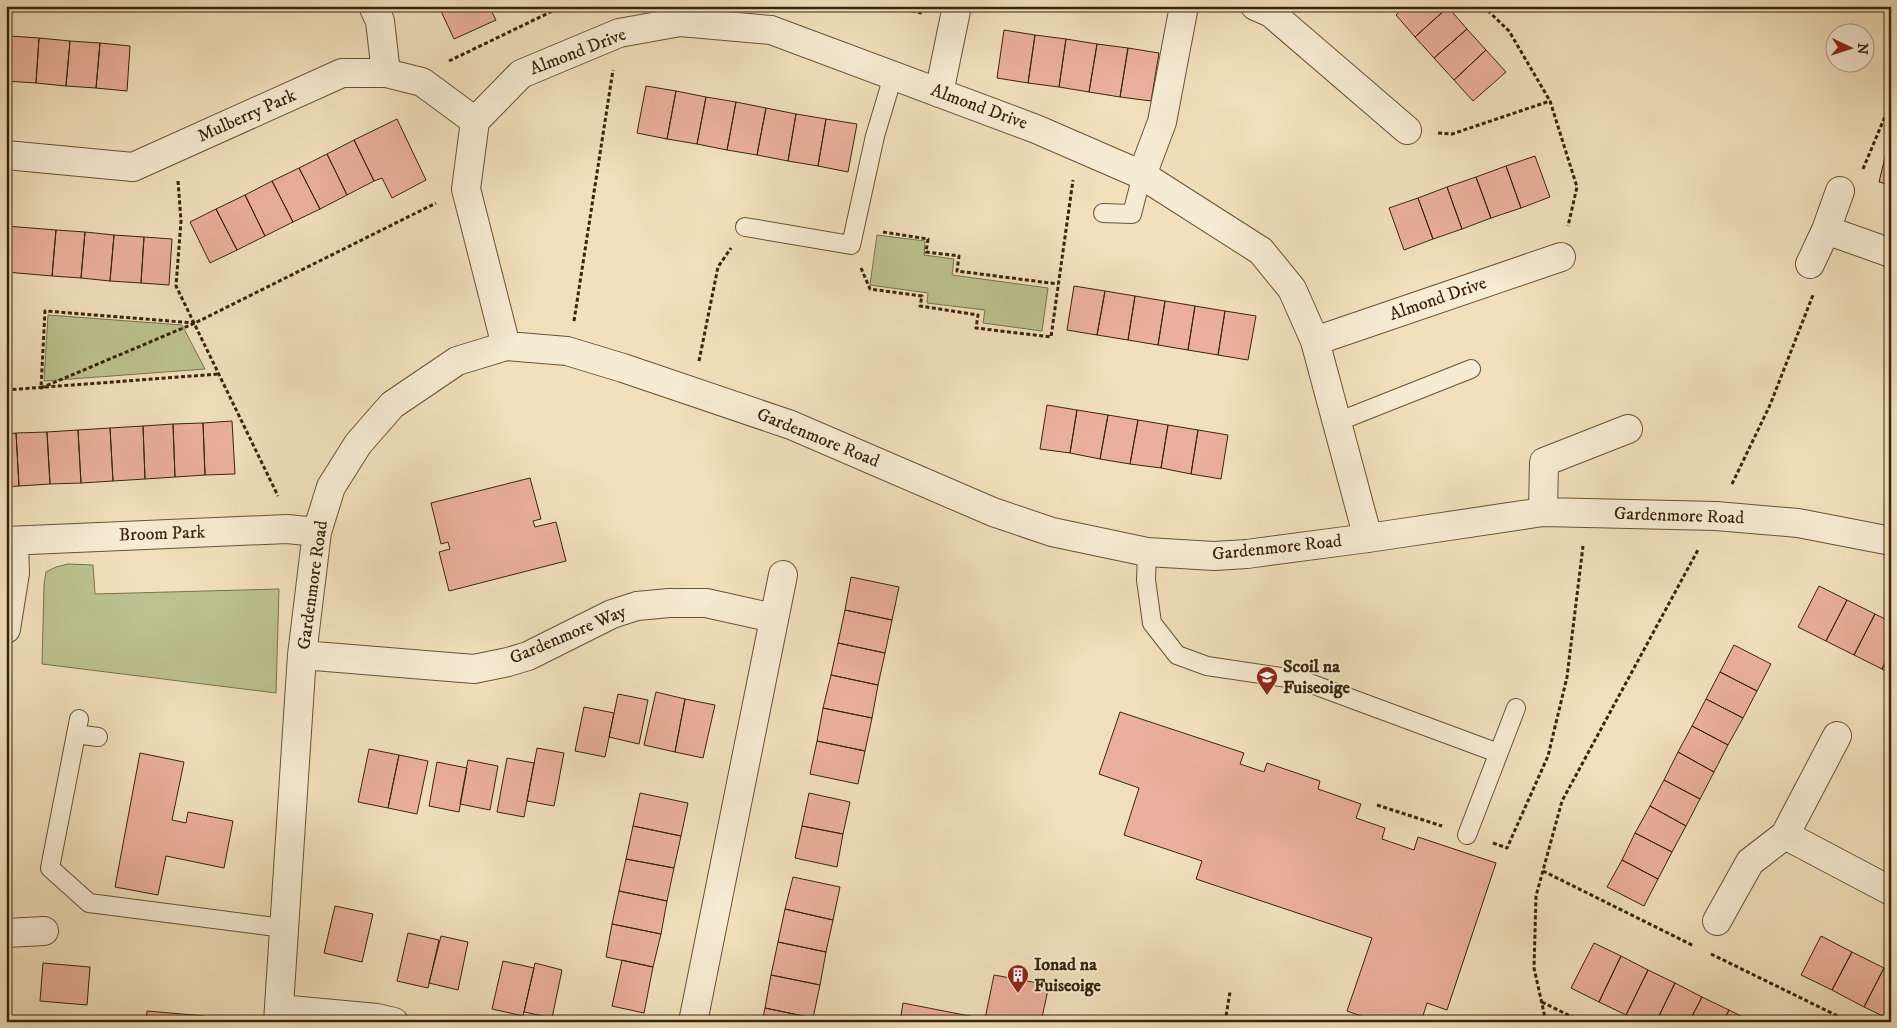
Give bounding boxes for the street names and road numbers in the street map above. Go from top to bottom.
street label: Almond Drive [527,24,629,80]
street label: Almond Drive [928,79,1030,135]
street label: Mulberry Park [194,84,300,148]
street label: Almond Drive [1387,272,1489,326]
street label: Gardenmore Road [754,403,882,473]
street label: Gardenmore Road [1614,503,1744,529]
street label: Gardenmore Road [293,519,333,651]
street label: Broom Park [118,521,206,547]
street label: Gardenmore Road [1211,530,1343,566]
street label: Gardenmore Way [506,600,630,669]

